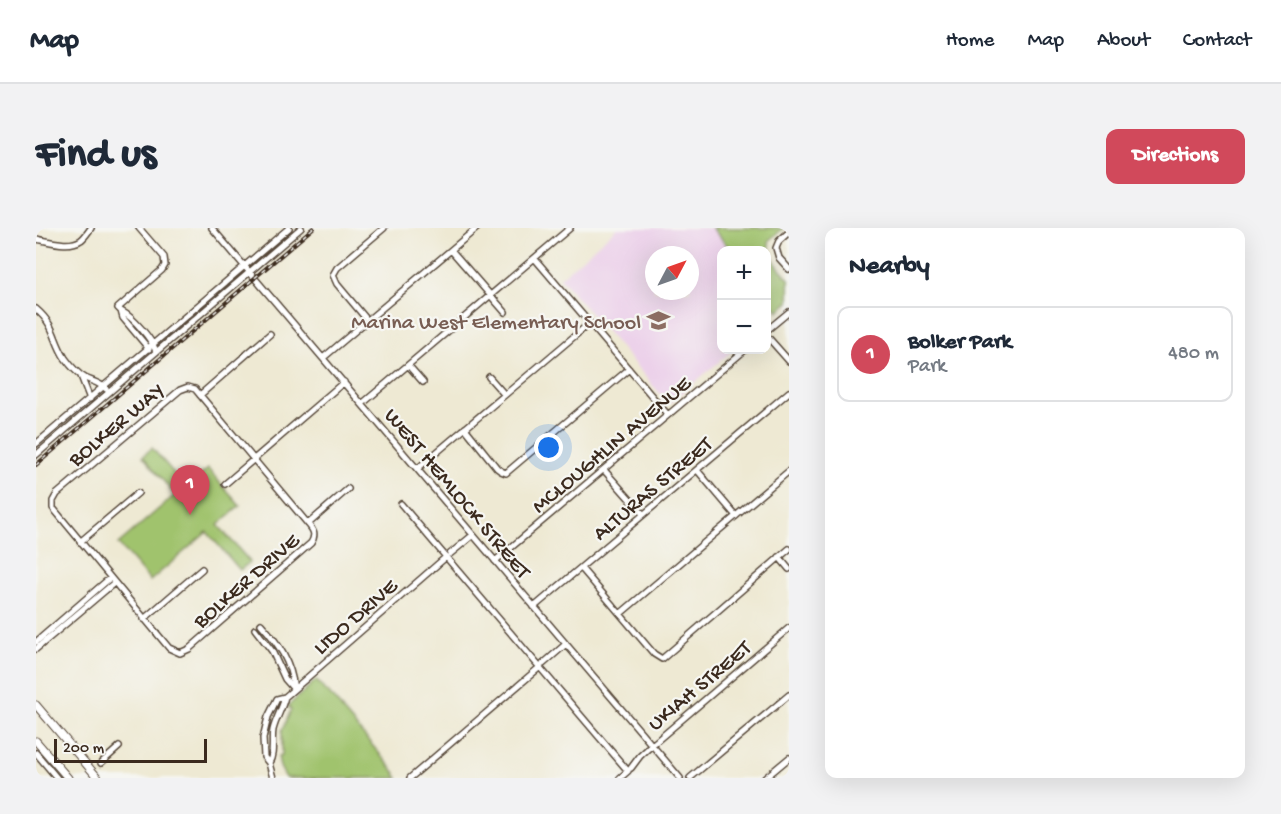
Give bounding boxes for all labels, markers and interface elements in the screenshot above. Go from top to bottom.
text: Map [30,25,79,58]
text: Home [946,29,994,54]
text: Map [1027,29,1064,54]
text: About [1097,29,1150,54]
text: Contact [1183,29,1251,54]
button: Directions [1106,129,1245,184]
text: Find us [36,132,156,181]
north arrow [645,246,699,300]
map controls [717,246,771,354]
button: + [717,246,771,300]
text: Nearby [849,252,930,283]
button: − [717,300,771,354]
school or university icon: Marina West Elementary School [646,307,672,333]
place label: Marina West Elementary School [351,311,641,337]
text: Bolker Park [908,330,1012,356]
text: 1 [866,343,875,366]
text: 480 m [1168,343,1219,366]
text: Park [908,356,946,379]
street label: MCLOUGHLIN AVENUE [528,371,699,520]
street label: BOLKER WAY [64,379,171,474]
street label: WEST HEMLOCK STREET [377,404,536,586]
street label: ALTURAS STREET [588,431,720,548]
your location [534,433,563,462]
pin: 1 [170,466,210,515]
street label: BOLKER DRIVE [188,528,307,636]
street label: LIDO DRIVE [309,573,405,662]
street label: UKIAH STREET [644,635,759,738]
scale bar [54,736,207,764]
text: 200 m [63,740,104,759]

